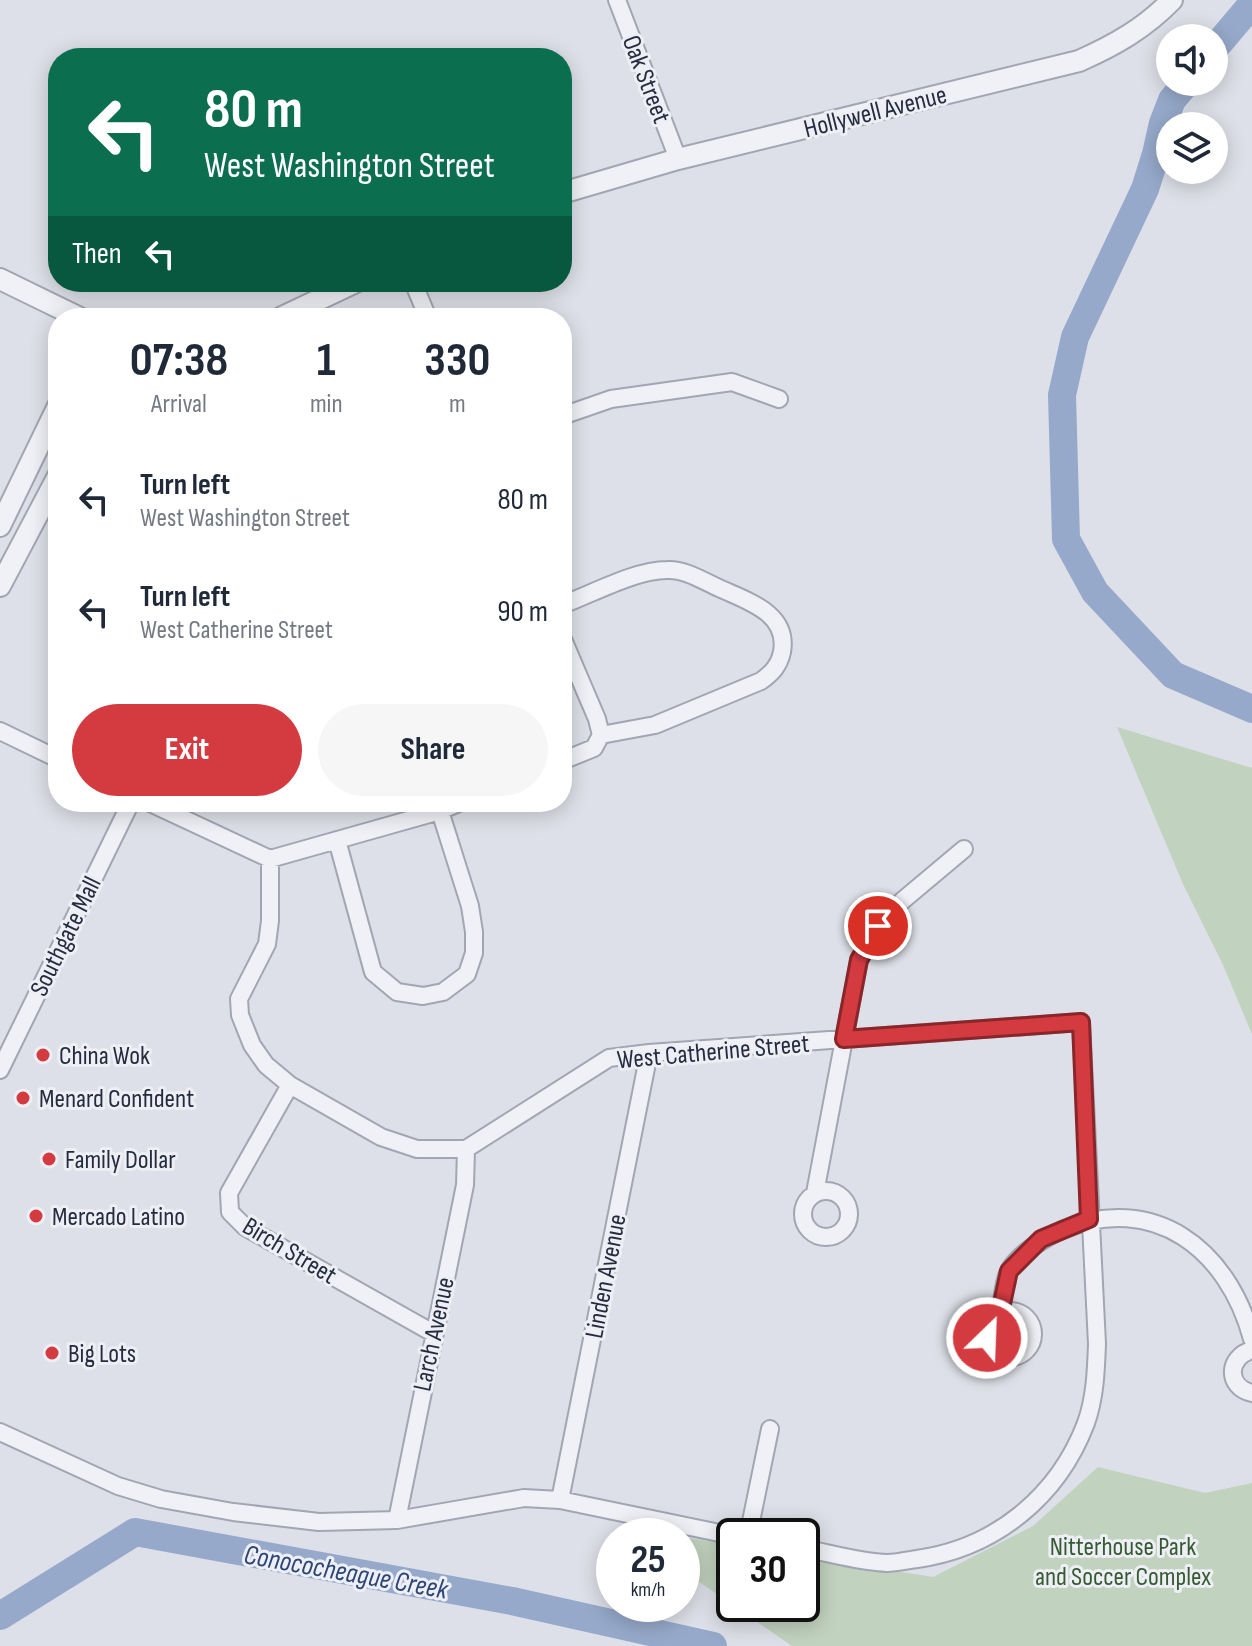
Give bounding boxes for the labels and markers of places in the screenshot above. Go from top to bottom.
pin [844,892,912,960]
place label: China Wok [59,1041,150,1072]
marker: China Wok [34,1046,52,1064]
place label: Menard Confident [39,1084,194,1115]
marker: Menard Confident [14,1089,32,1107]
place label: Family Dollar [65,1145,176,1176]
marker: Family Dollar [40,1150,58,1168]
place label: Mercado Latino [52,1202,185,1233]
marker: Mercado Latino [27,1207,45,1225]
place label: Big Lots [68,1339,136,1370]
marker: Big Lots [43,1344,61,1362]

